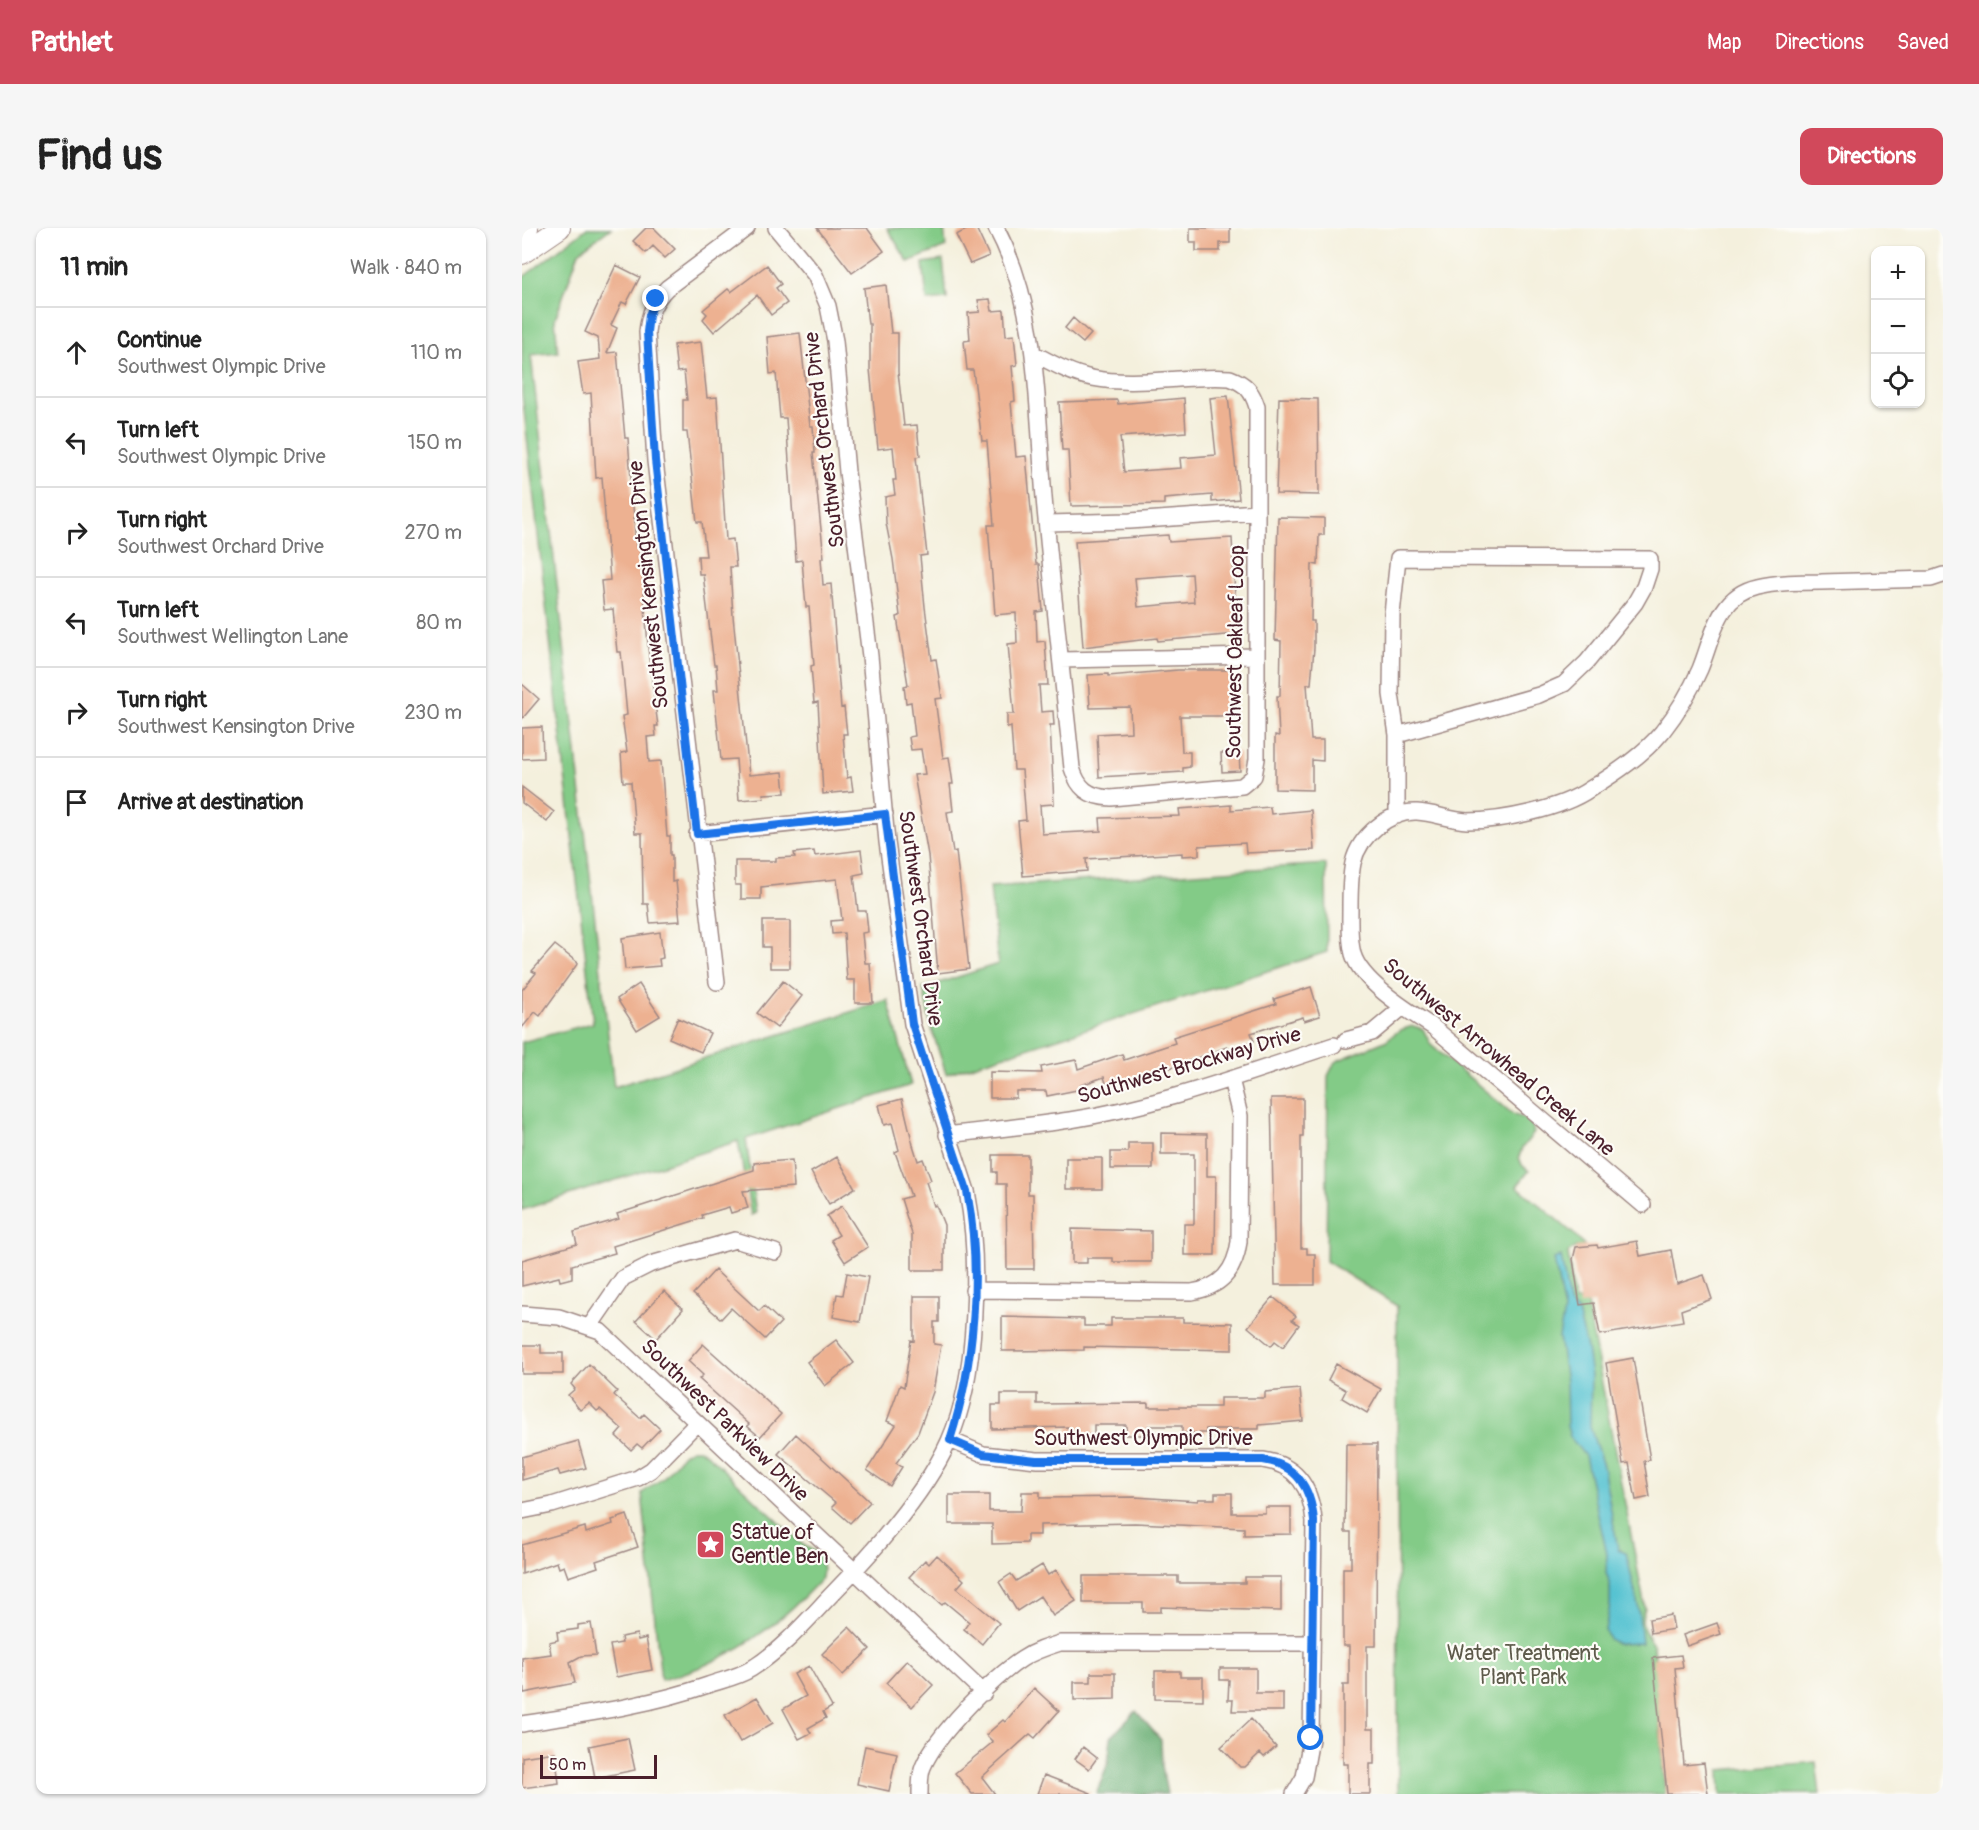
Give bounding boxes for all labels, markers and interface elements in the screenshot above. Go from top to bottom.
text: Pathlet [30,25,113,60]
text: Map [1707,29,1742,56]
text: Directions [1775,29,1864,56]
text: Saved [1897,29,1949,56]
button: Directions [1800,128,1943,185]
text: Find us [36,130,162,182]
map controls [1871,246,1925,408]
button: + [1871,246,1925,300]
text: 11 min [60,251,128,283]
text: Walk · 840 m [350,255,462,280]
route end [642,285,668,311]
button: − [1871,300,1925,354]
text: Continue [117,326,201,354]
street label: Southwest Orchard Drive [798,330,851,549]
icon: ahead [60,336,93,369]
text: 110 m [411,340,462,365]
text: Southwest Olympic Drive [117,354,326,379]
button: locate [1871,354,1925,408]
text: Turn left [117,416,199,444]
icon: left [60,426,93,459]
text: 150 m [408,430,462,455]
text: Southwest Olympic Drive [117,444,326,469]
street label: Southwest Kensington Drive [622,459,675,710]
text: Turn right [117,506,207,534]
icon: right [60,516,93,549]
text: 270 m [404,520,462,545]
text: Southwest Orchard Drive [117,534,324,559]
street label: Southwest Oakleaf Loop [1220,545,1251,759]
text: Turn left [117,596,199,624]
icon: left [60,606,93,639]
text: 80 m [416,610,462,635]
text: Southwest Wellington Lane [117,624,348,649]
text: Turn right [117,686,207,714]
icon: right [60,696,93,729]
text: 230 m [405,700,462,725]
text: Southwest Kensington Drive [117,714,355,739]
icon: arrive [60,786,93,819]
text: Arrive at destination [117,788,303,816]
street label: Southwest Orchard Drive [892,809,949,1028]
street label: Southwest Arrowhead Creek Lane [1377,952,1621,1163]
street label: Southwest Brockway Drive [1074,1020,1305,1110]
street label: Southwest Parkview Drive [635,1333,815,1508]
street label: Southwest Olympic Drive [1034,1425,1253,1452]
place label: Statue of Gentle Ben [731,1519,829,1570]
place icon: Statue of Gentle Ben [694,1528,726,1560]
park label: Water Treatment Plant Park [1447,1640,1600,1691]
route start [1297,1724,1323,1750]
scale bar [540,1752,657,1780]
text: 50 m [549,1755,586,1775]

